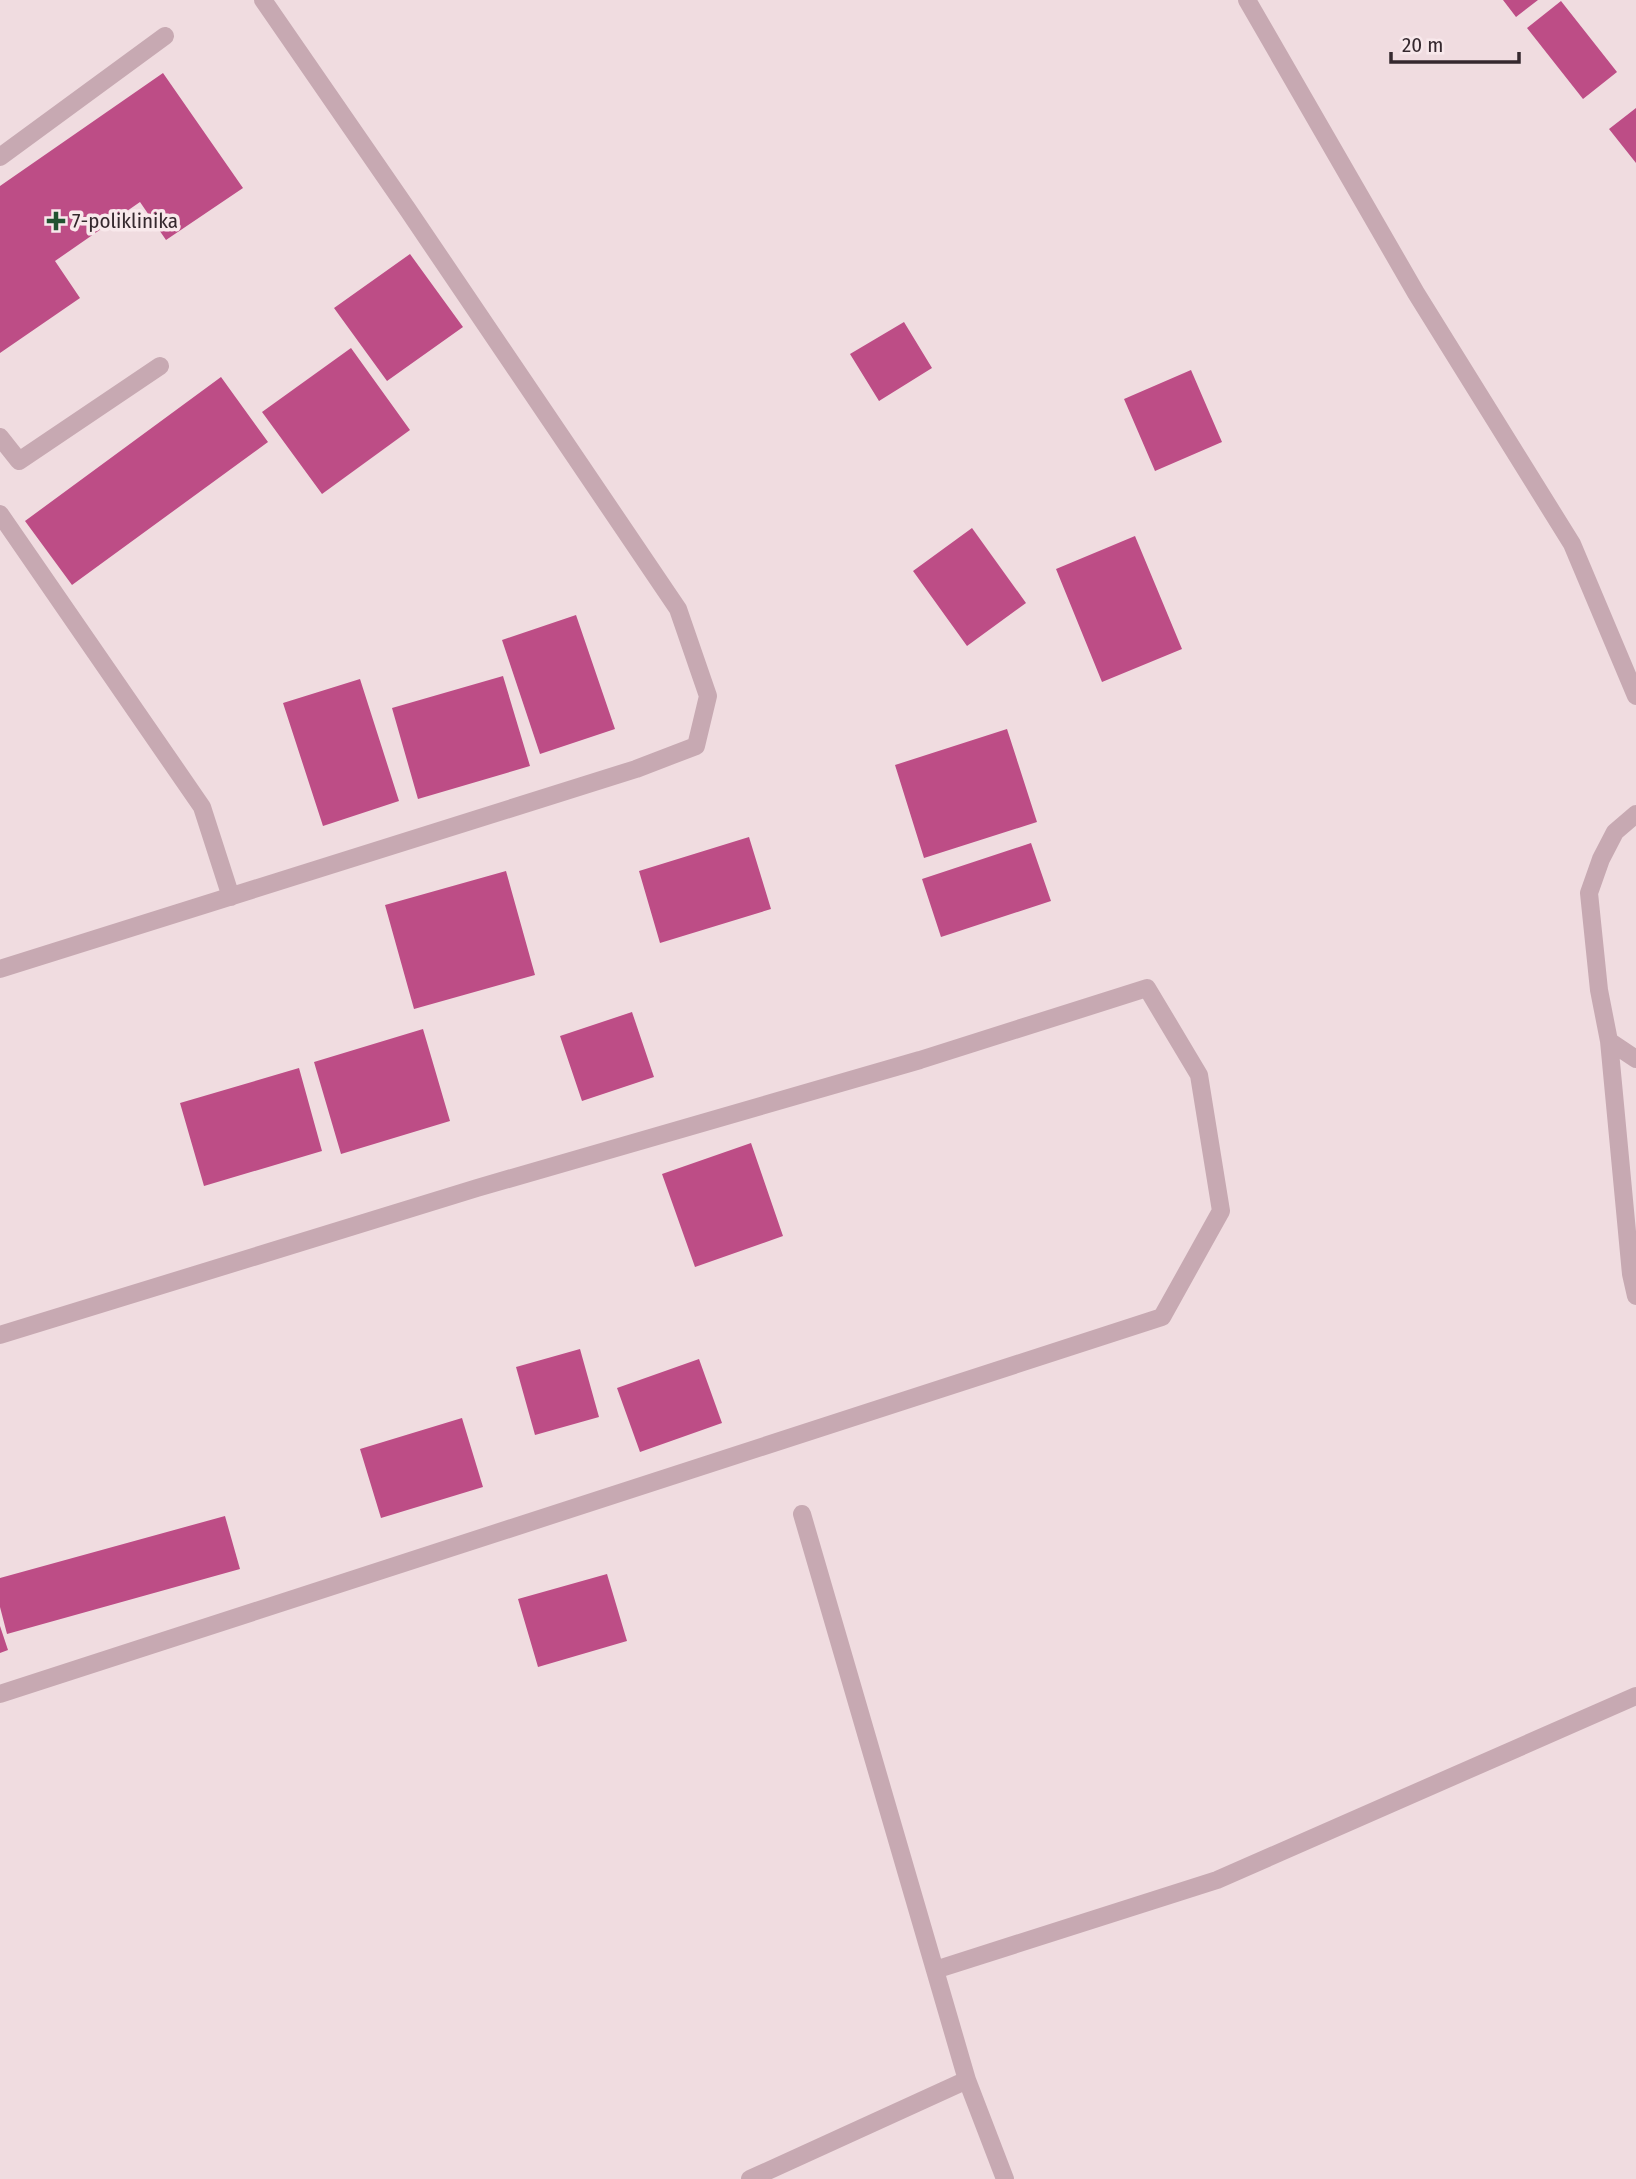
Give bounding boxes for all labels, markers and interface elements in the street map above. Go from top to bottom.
scale bar [1391,21,1519,65]
text: 20 m [1402,32,1443,58]
place label: 7-poliklinika [72,208,178,234]
marker: 7-poliklinika [46,211,66,231]

